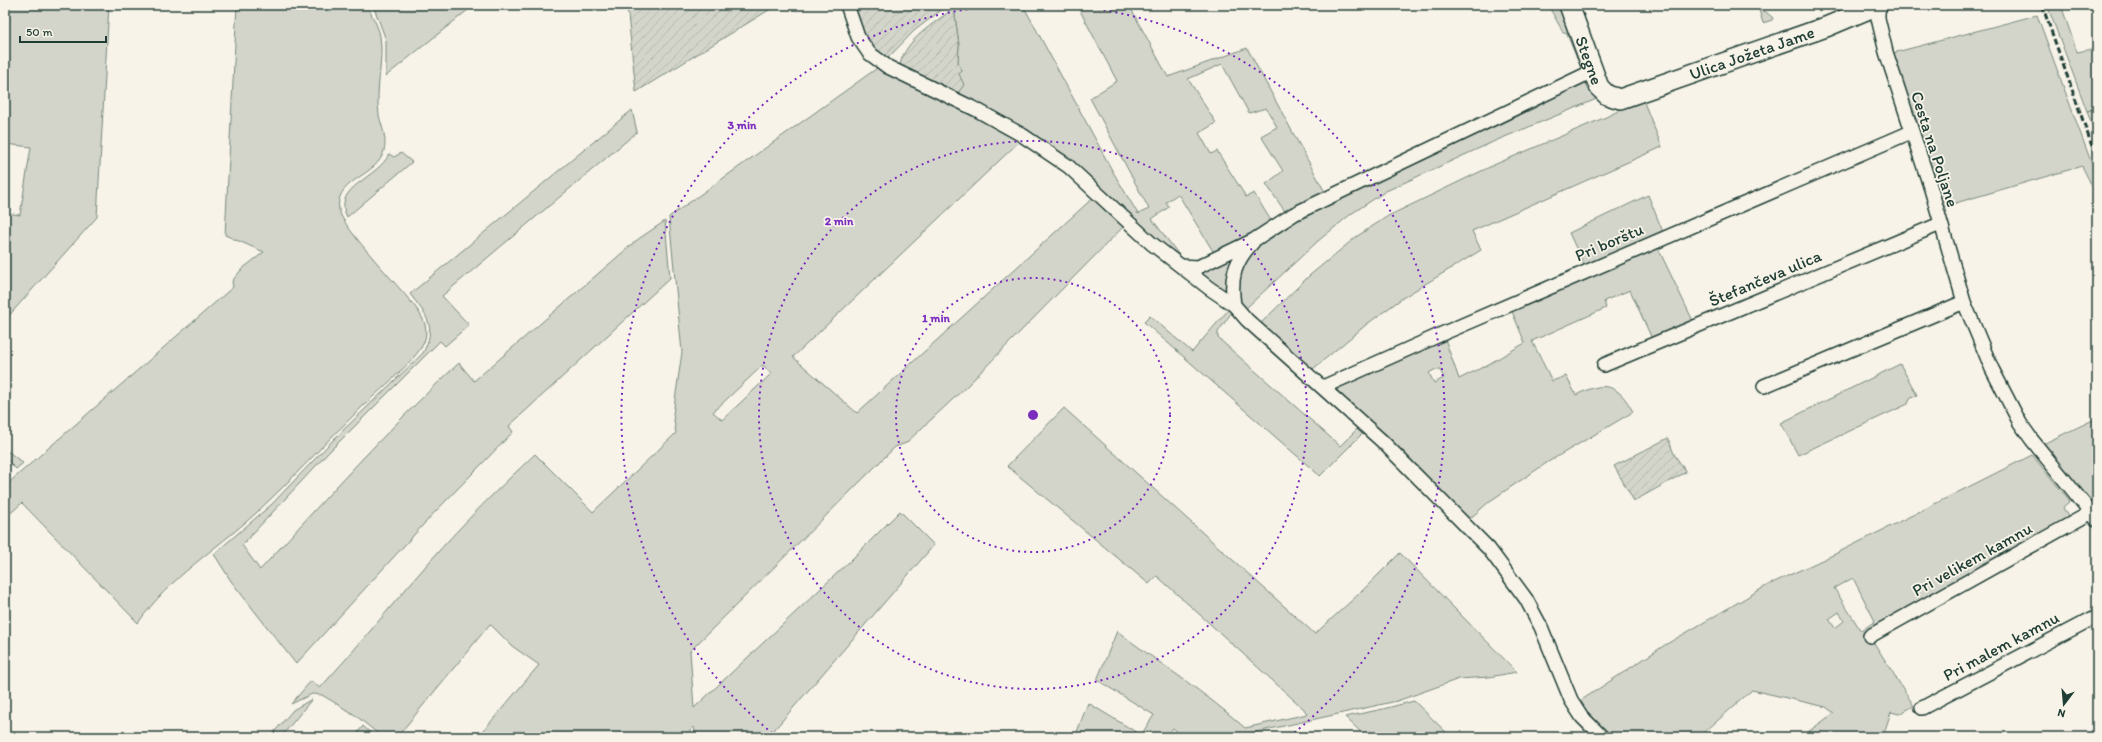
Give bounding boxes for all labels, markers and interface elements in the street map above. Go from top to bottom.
scale bar [20,18,106,44]
street label: Ulica Jožeta Jame [1687,22,1817,84]
text: 50 m [26,25,52,39]
street label: Stegne [1571,33,1607,88]
street label: Cesta na Poljane [1907,89,1963,209]
text: 3 min [728,118,757,132]
text: 2 min [825,214,854,228]
street label: Pri borštu [1572,218,1647,265]
street label: Štefančeva ulica [1706,245,1824,311]
text: 1 min [922,311,951,325]
centre of rings [1026,408,1040,422]
street label: Pri velikem kamnu [1909,518,2036,600]
street label: Pri malem kamnu [1940,607,2062,685]
north arrow [2044,684,2084,724]
text: N [2056,706,2067,720]

